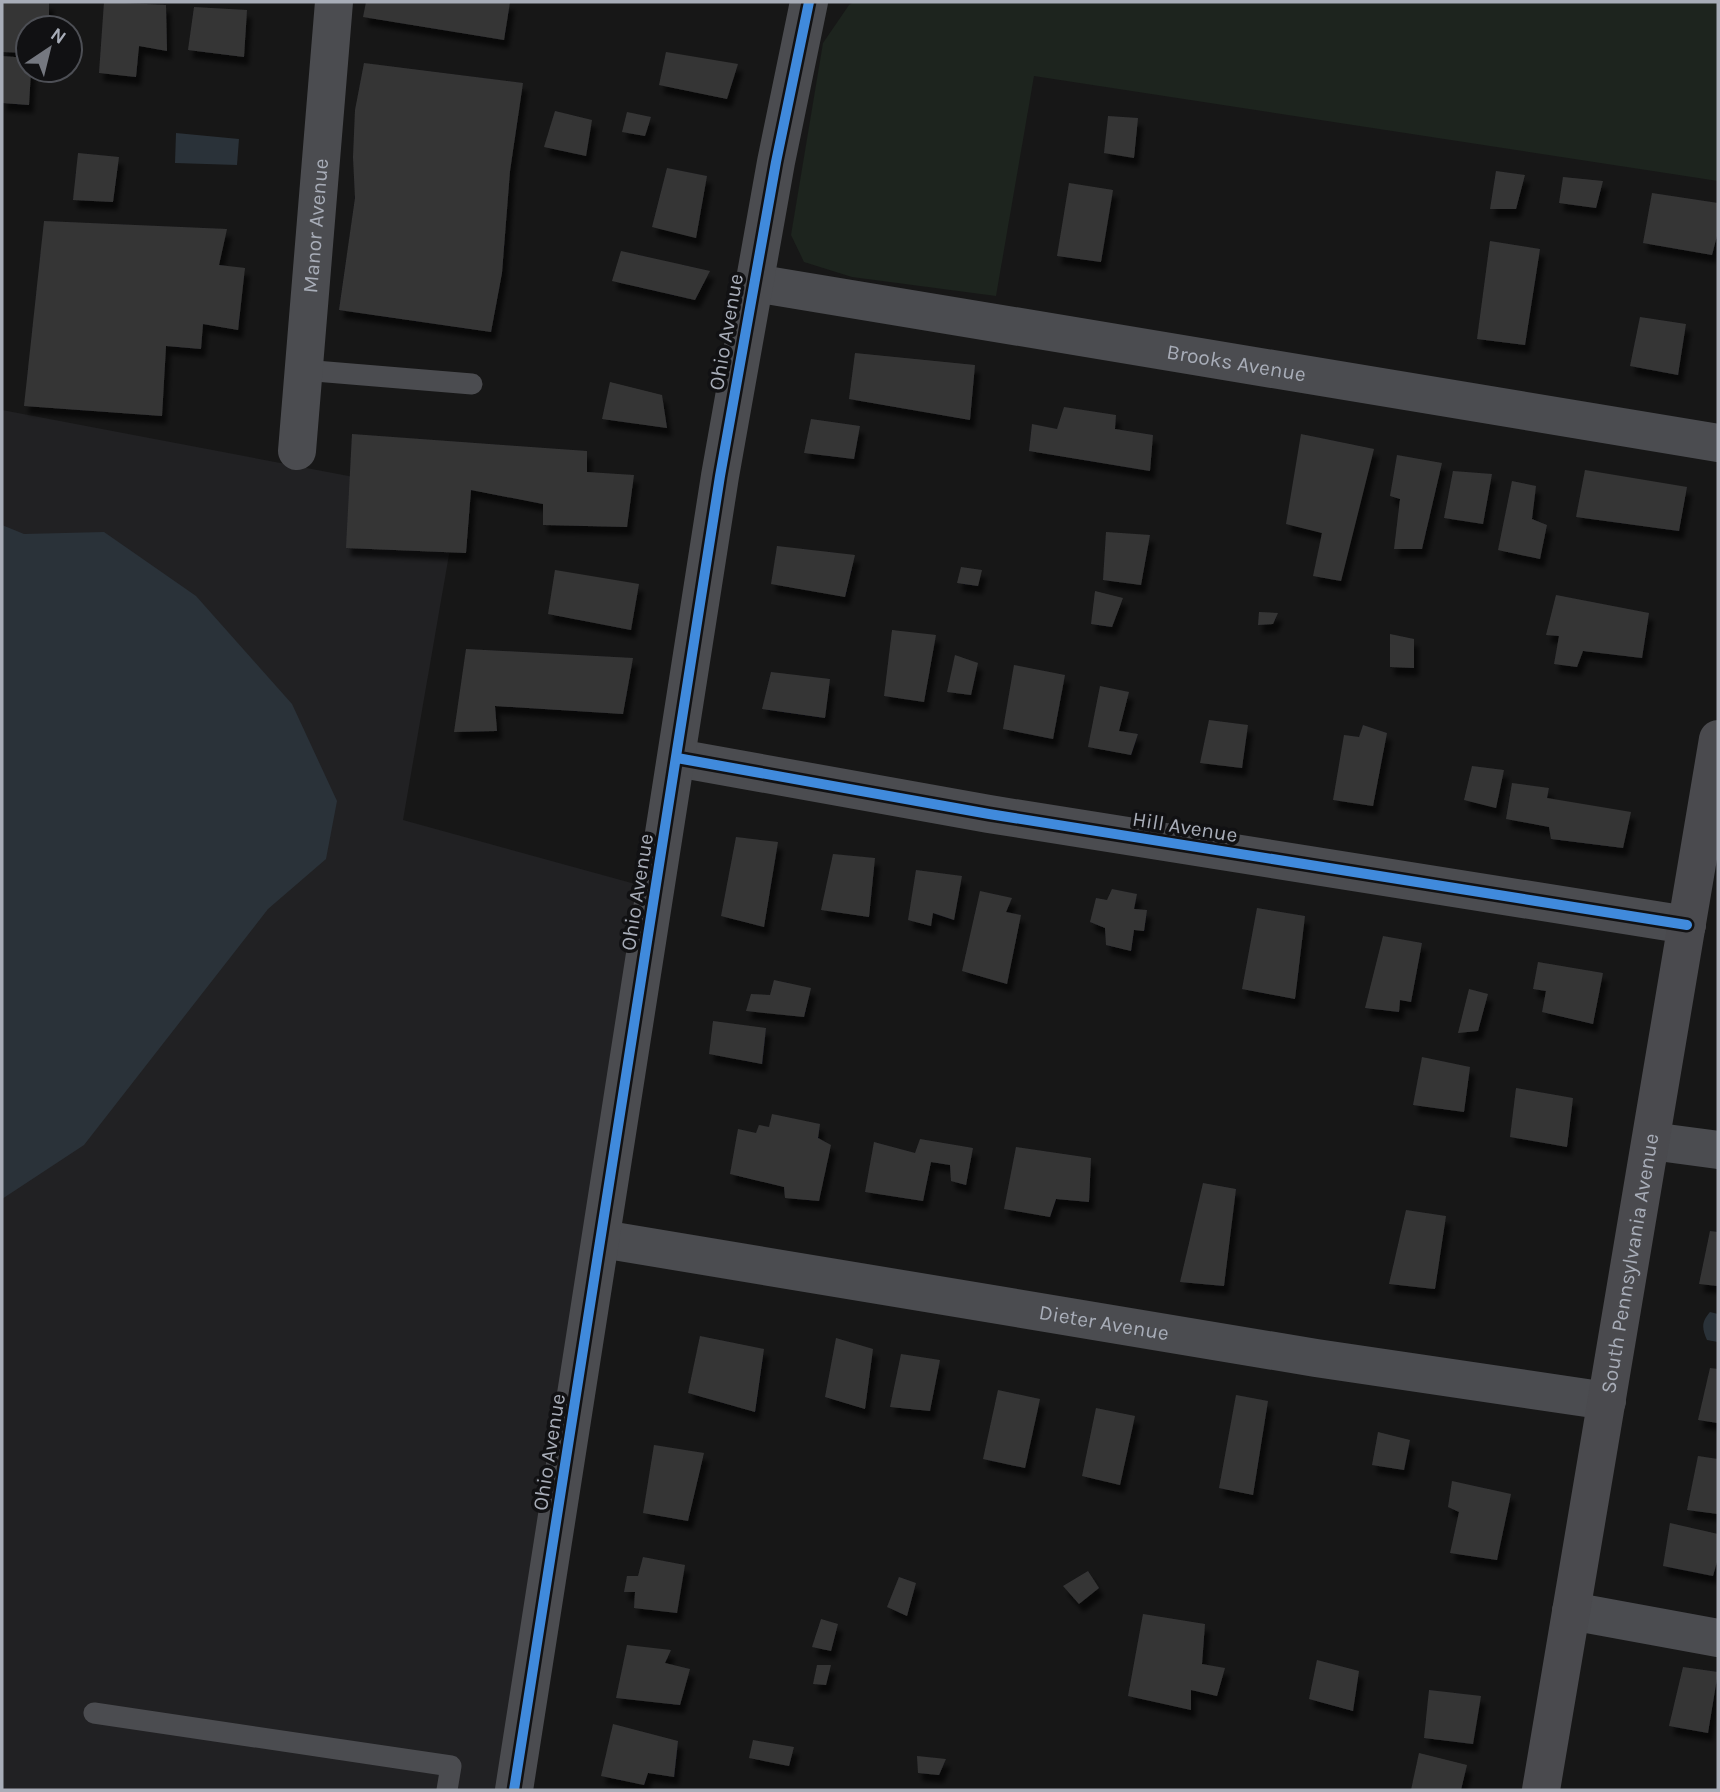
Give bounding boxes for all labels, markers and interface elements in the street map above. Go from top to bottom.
north arrow [14,14,84,84]
text: N [46,23,70,49]
street label: Manor Avenue [298,157,333,294]
street label: Ohio Avenue [704,272,748,392]
street label: Brooks Avenue [1165,340,1308,386]
street label: Hill Avenue [1131,807,1239,847]
street label: Ohio Avenue [616,832,658,952]
street label: South Pennsylvania Avenue [1596,1132,1663,1395]
street label: Dieter Avenue [1037,1300,1171,1345]
street label: Ohio Avenue [528,1392,570,1512]

